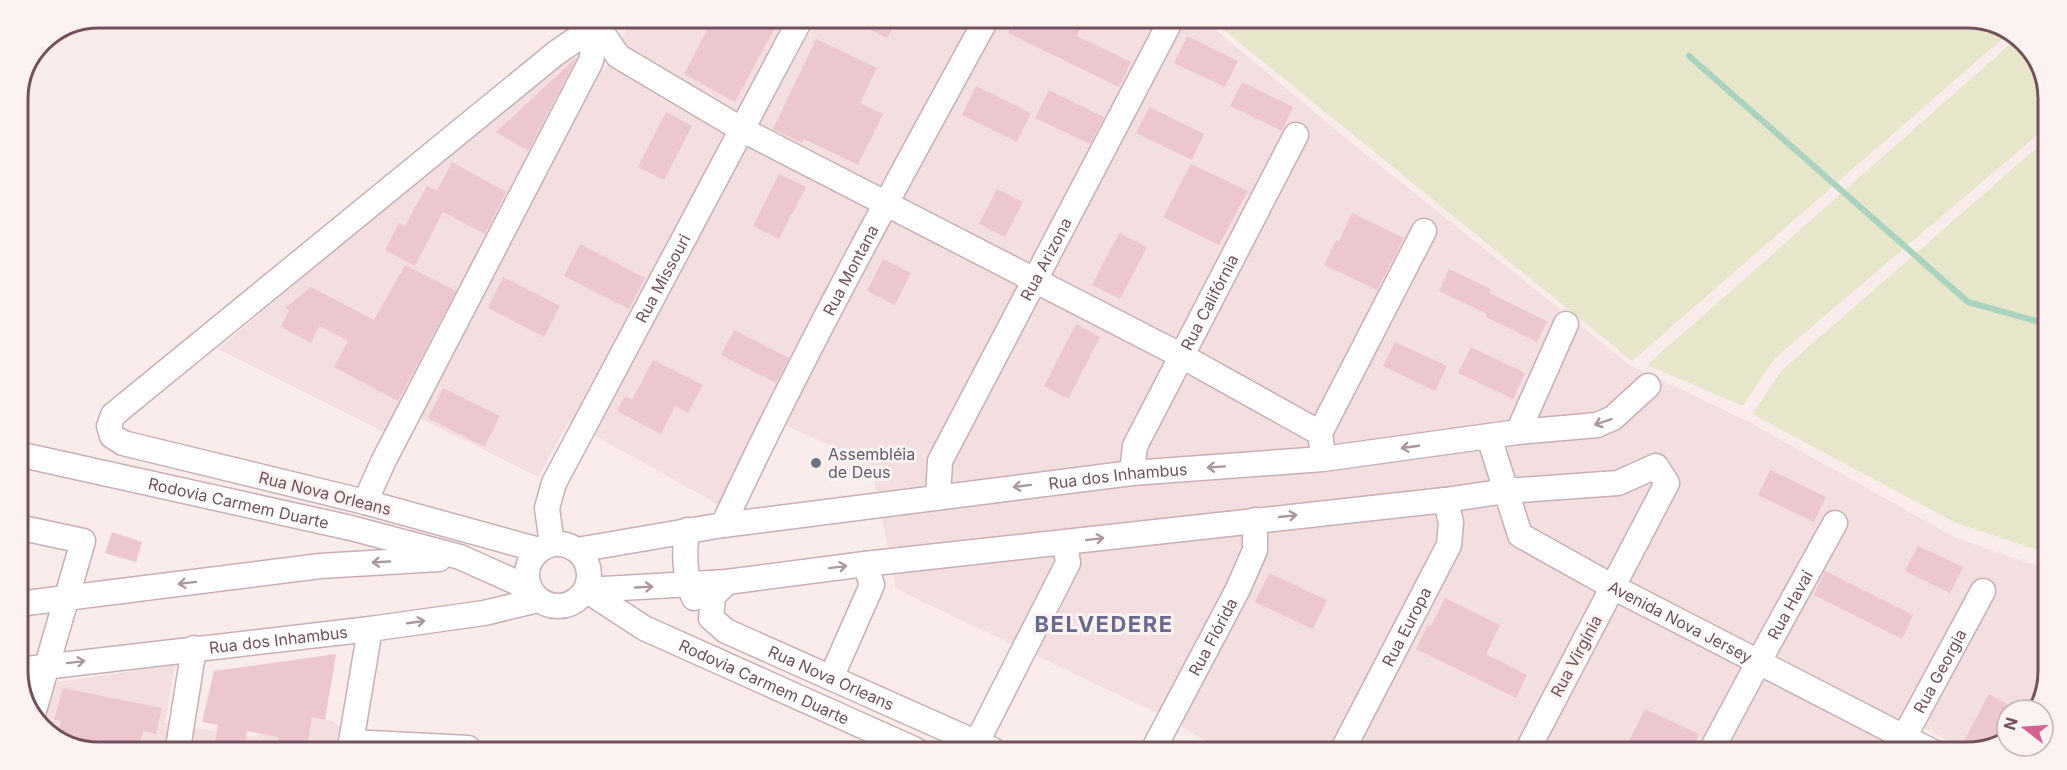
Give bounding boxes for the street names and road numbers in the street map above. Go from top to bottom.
street label: Rua Arizona [1016,214,1076,304]
street label: Rua Montana [818,221,883,319]
street label: Rua Missouri [631,231,694,326]
street label: Rua Califórnia [1176,251,1242,354]
street label: Rua dos Inhambus [1047,459,1188,494]
street label: Rua Nova Orleans [257,467,393,519]
street label: Rodovia Carmem Duarte [146,473,331,533]
street label: Rua Havaí [1763,567,1817,643]
street label: Avenida Nova Jersey [1605,576,1756,667]
street label: Rua Europa [1378,584,1435,670]
street label: Rua Flórida [1184,595,1241,679]
street label: Rua Virgínia [1546,612,1606,700]
street label: Rua dos Inhambus [208,622,349,658]
street label: Rua Georgia [1909,626,1971,717]
street label: Rodovia Carmem Duarte [676,635,852,729]
street label: Rua Nova Orleans [765,641,897,715]

